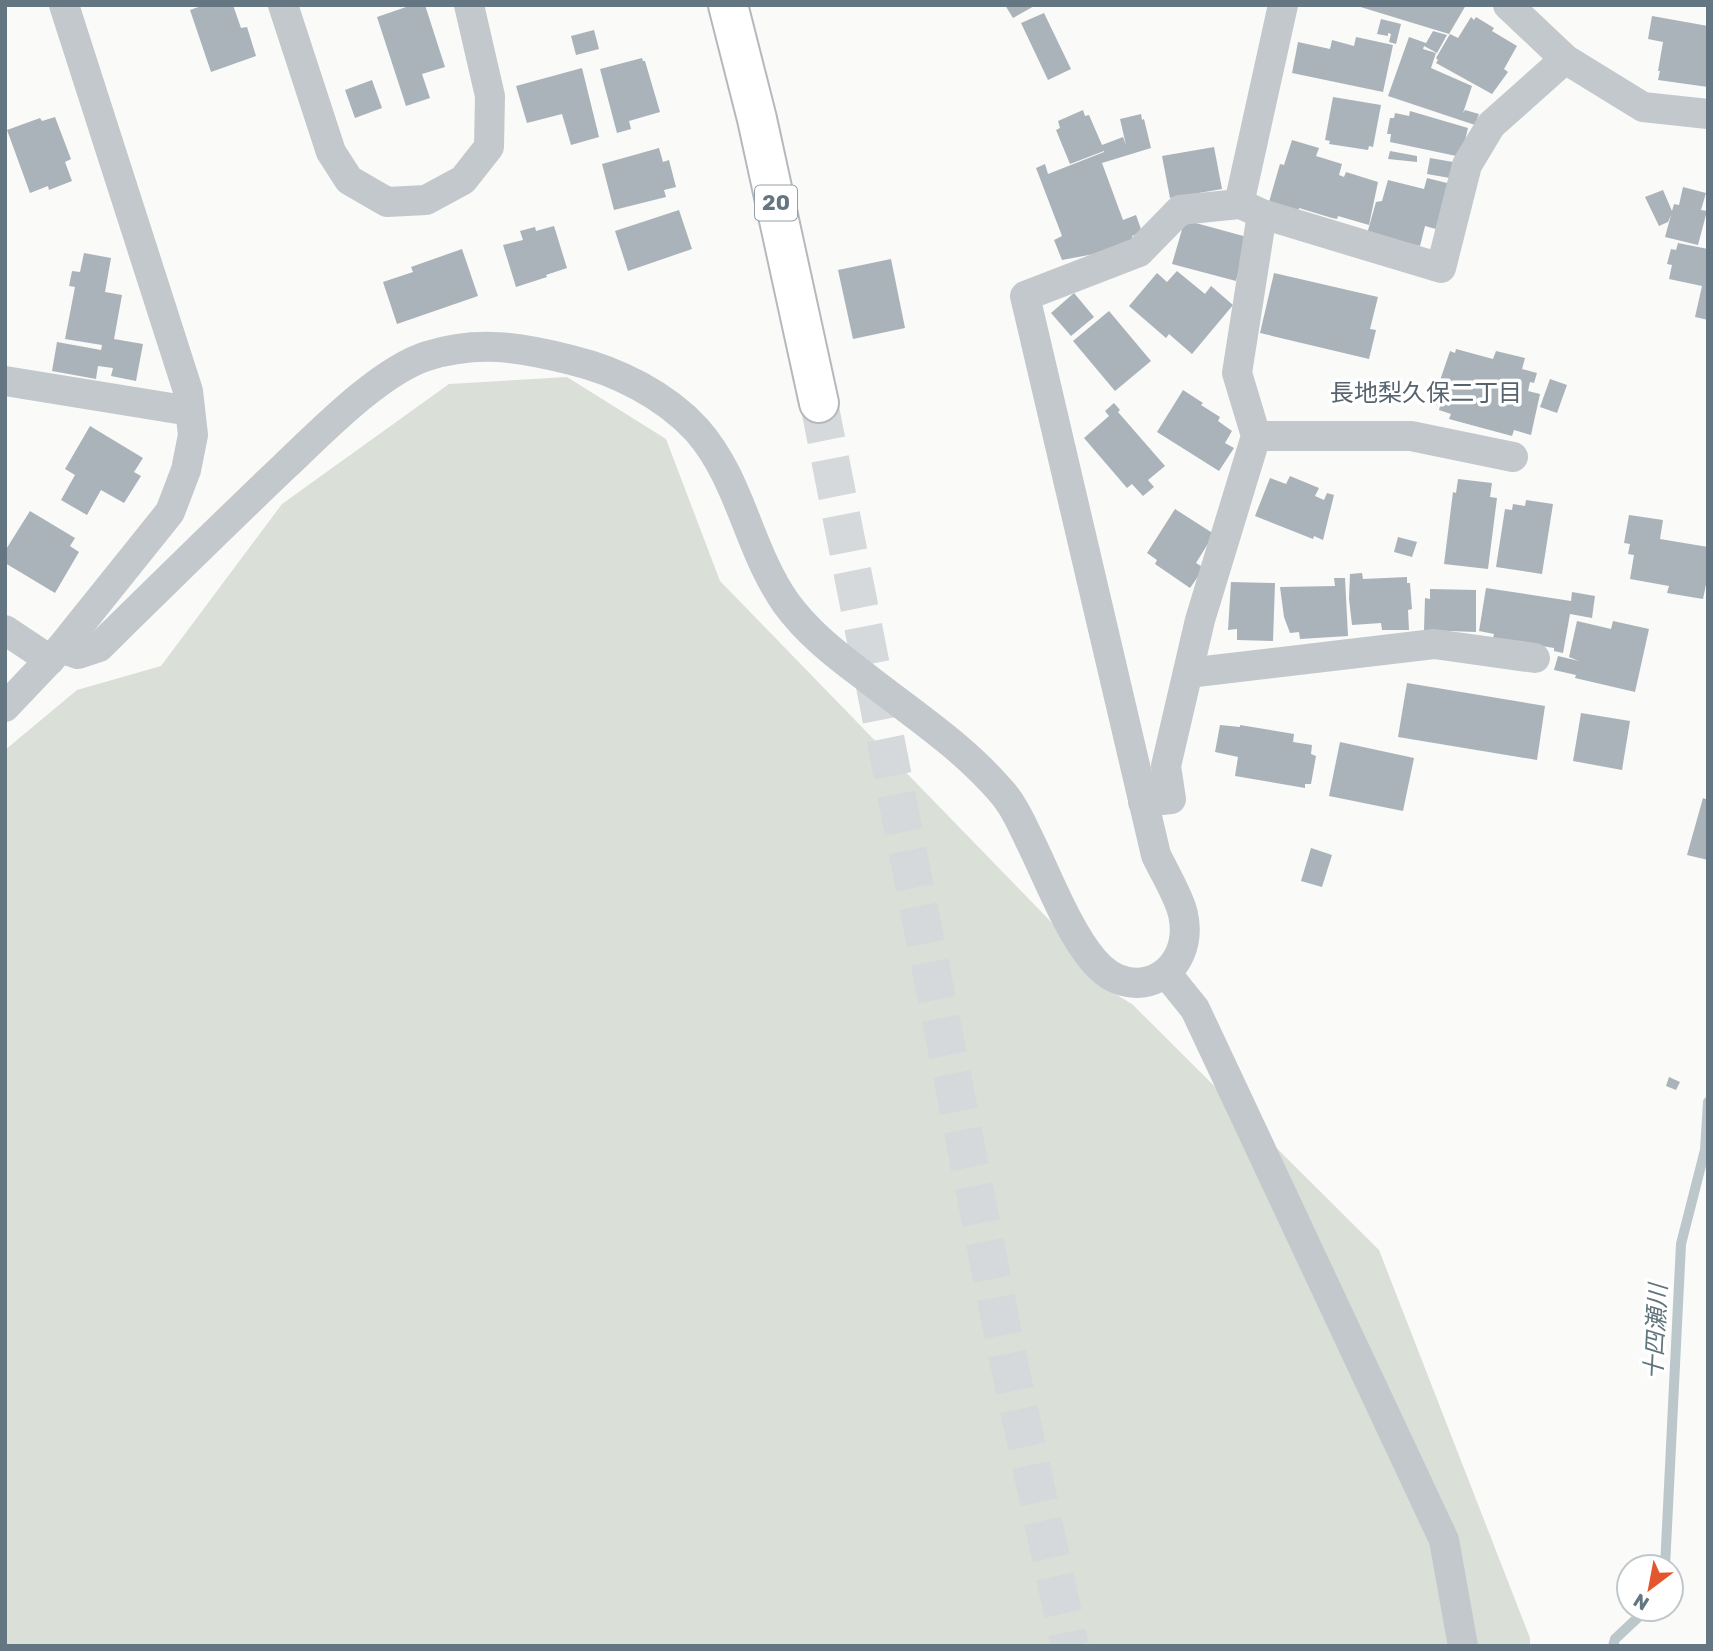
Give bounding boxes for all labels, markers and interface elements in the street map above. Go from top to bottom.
road number: 20 [755,186,797,220]
district label: 長地梨久保二丁目 [1330,379,1522,407]
water label: 十四瀬川 [1640,1280,1673,1381]
north arrow [1615,1553,1685,1623]
text: N [1629,1589,1653,1615]

